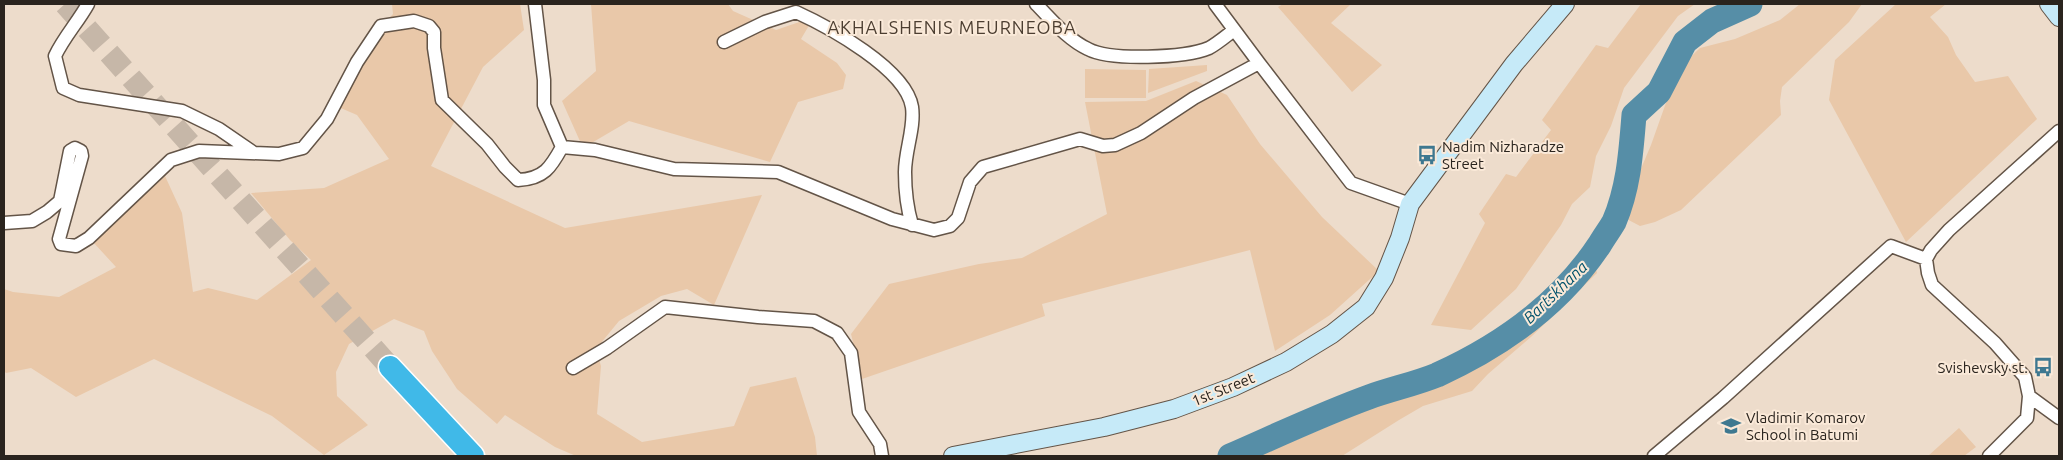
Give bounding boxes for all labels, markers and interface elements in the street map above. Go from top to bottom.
district label: AKHALSHENIS MEURNEOBA [827,17,1077,37]
place label: Nadim Nizharadze Street [1442,138,1564,172]
bus stop icon: Nadim Nizharadze Street [1416,144,1438,166]
water label: Bartskhana [1520,257,1591,327]
bus stop icon: Svishevsky st. [2032,356,2054,378]
place label: Svishevsky st. [1938,359,2028,376]
street label: 1st Street [1189,369,1257,409]
place label: Vladimir Komarov School in Batumi [1746,409,1866,443]
school or university icon: Vladimir Komarov School in Batumi [1720,415,1742,437]

